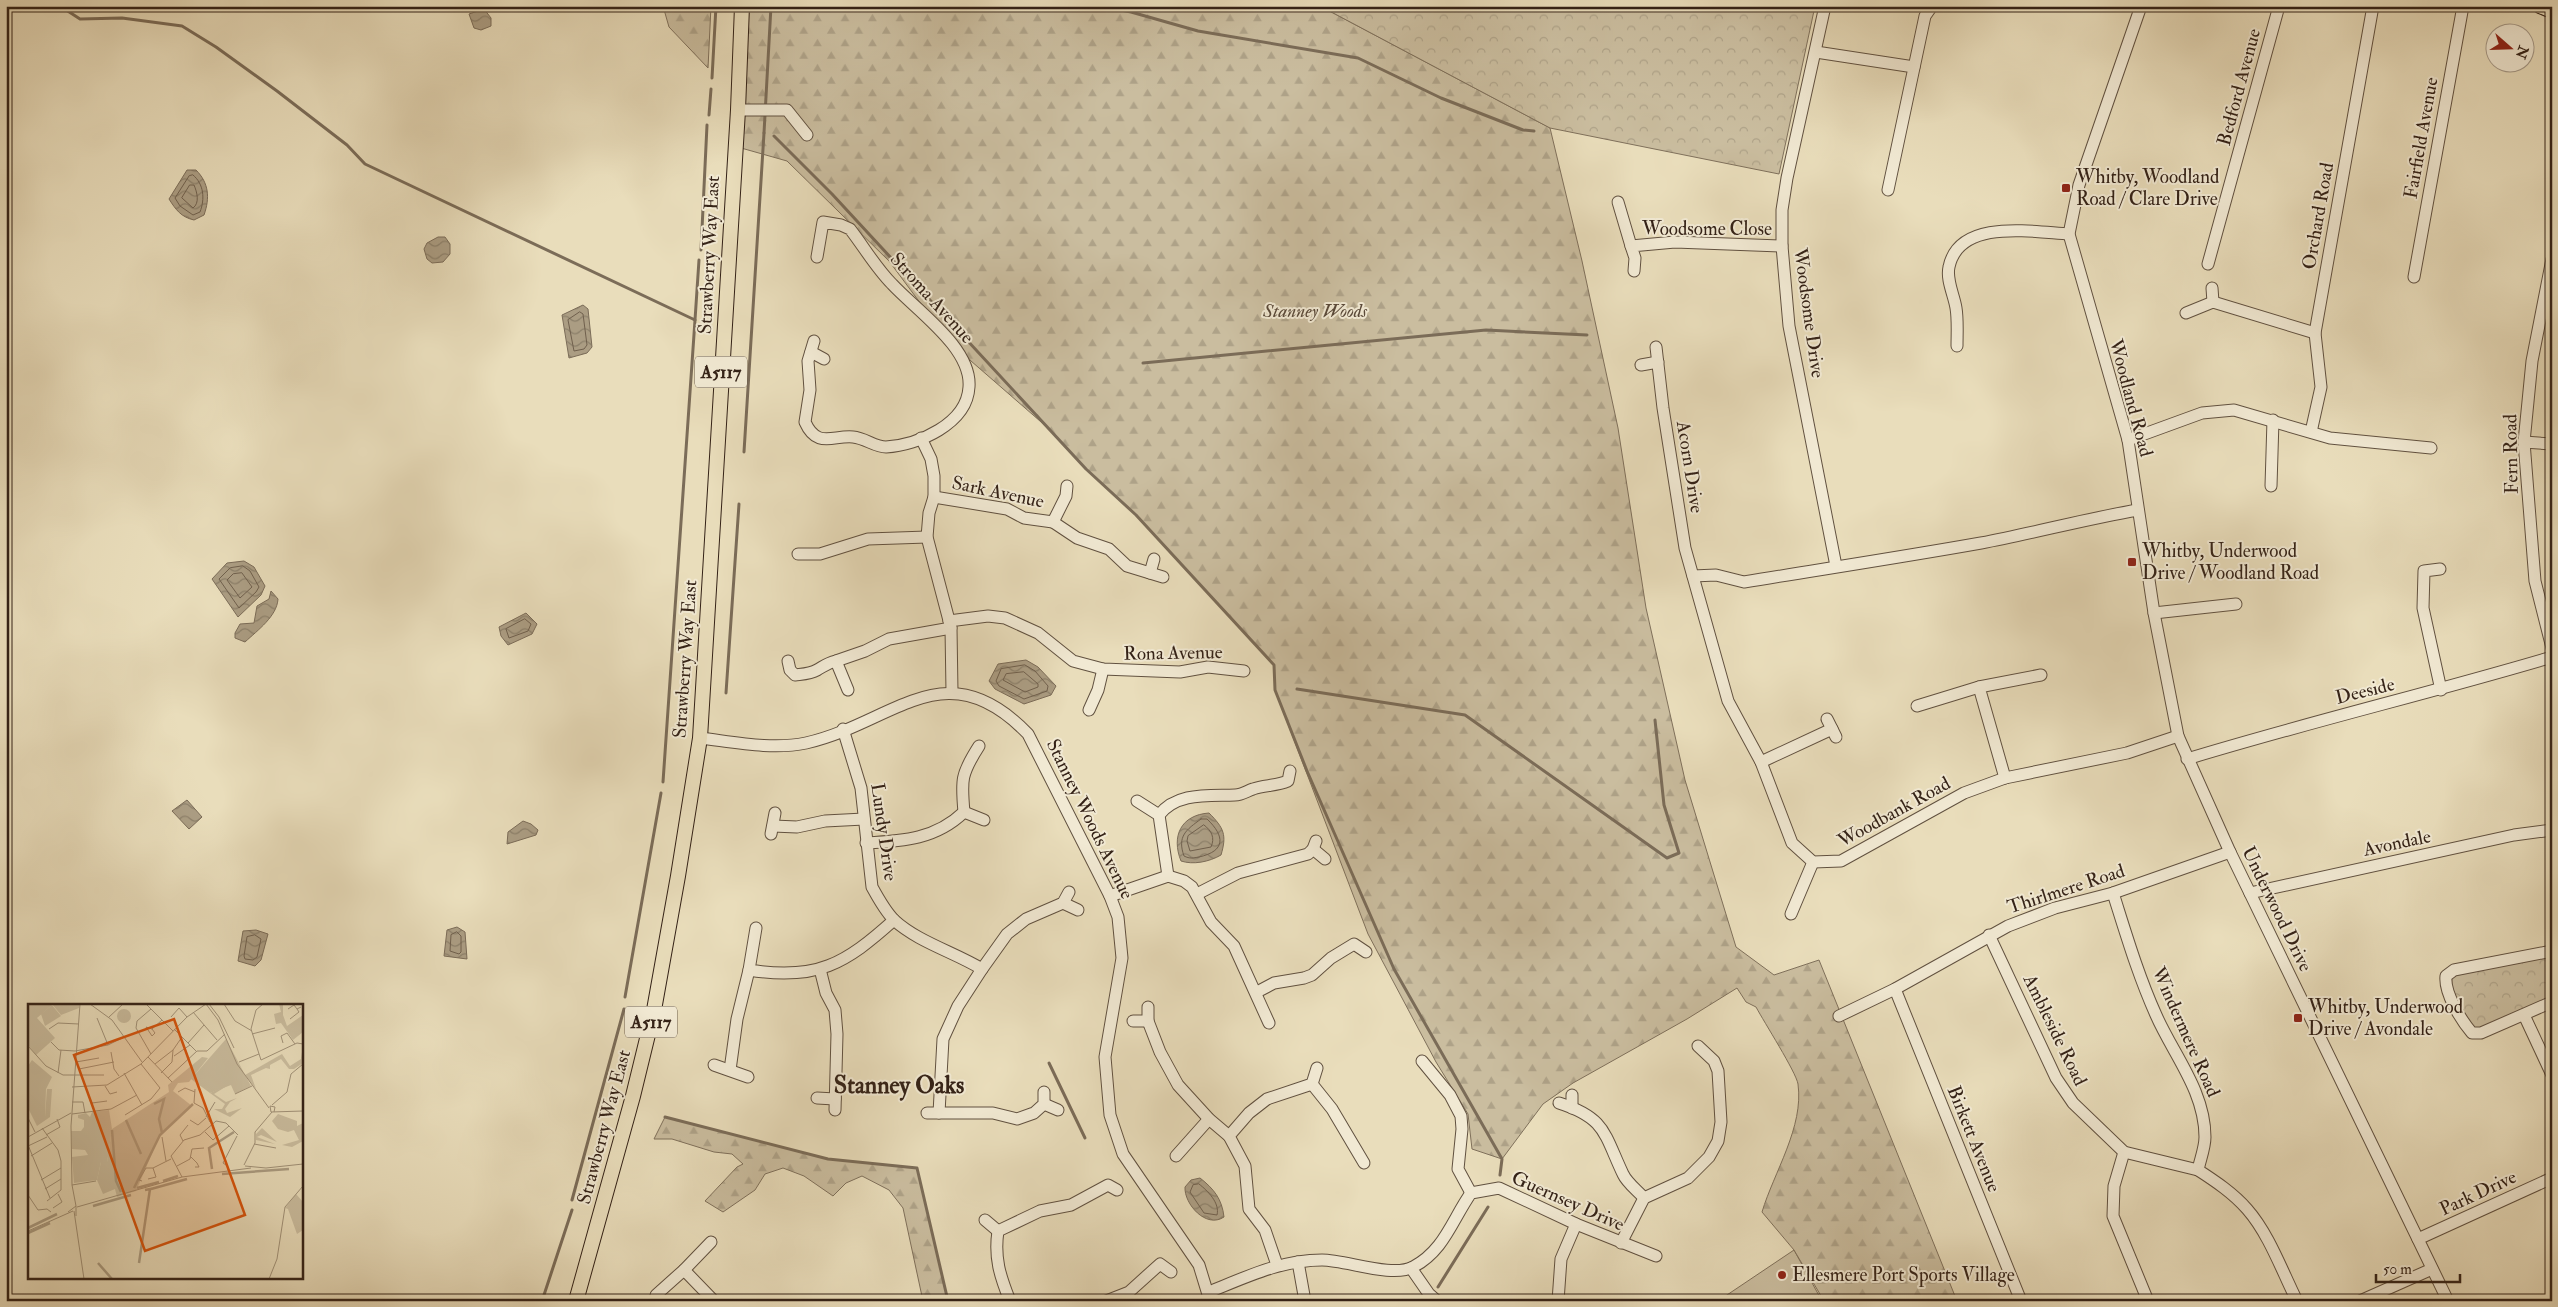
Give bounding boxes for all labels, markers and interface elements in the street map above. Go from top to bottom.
north arrow [2486,22,2536,72]
street label: Bedford Avenue [2212,26,2266,148]
text: N [2511,43,2532,62]
street label: Fairfield Avenue [2399,75,2443,201]
street label: Orchard Road [2297,160,2339,271]
place label: Whitby, Woodland Road / Clare Drive [2075,165,2220,211]
street label: Strawberry Way East [693,175,725,335]
marker: Whitby, Woodland Road / Clare Drive [2060,182,2072,194]
street label: Woodsome Close [1641,217,1772,241]
street label: Woodsome Drive [1788,245,1830,380]
street label: Stroma Avenue [885,247,979,349]
park label: Stanney Woods [1262,299,1368,323]
street label: Woodland Road [2104,336,2158,460]
road number: A5117 [695,357,747,388]
street label: Fern Road [2498,413,2524,494]
street label: Acorn Drive [1671,418,1709,515]
street label: Sark Avenue [950,471,1046,513]
place label: Whitby, Underwood Drive / Woodland Road [2141,539,2320,585]
marker: Whitby, Underwood Drive / Woodland Road [2126,556,2138,568]
street label: Strawberry Way East [667,579,703,739]
street label: Rona Avenue [1123,640,1223,666]
street label: Deeside [2333,672,2397,710]
street label: Stanney Woods Avenue [1041,735,1139,903]
street label: Woodbank Road [1833,771,1955,853]
street label: Lundy Drive [865,782,903,883]
street label: Avondale [2360,824,2433,862]
street label: Underwood Drive [2236,842,2318,976]
street label: Thirlmere Road [2004,858,2128,919]
street label: Windermere Road [2146,962,2226,1101]
street label: Ambleside Road [2017,969,2093,1090]
place label: Whitby, Underwood Drive / Avondale [2307,995,2464,1041]
inset map [28,1004,302,1280]
road number: A5117 [625,1006,677,1038]
marker: Whitby, Underwood Drive / Avondale [2292,1012,2304,1024]
street label: Strawberry Way East [572,1047,636,1207]
district label: Stanney Oaks [834,1070,964,1101]
street label: Birkett Avenue [1942,1082,2006,1196]
street label: Guernsey Drive [1508,1165,1628,1237]
street label: Park Drive [2436,1165,2520,1221]
scale bar [2376,1252,2459,1284]
text: 50 m [2383,1260,2412,1279]
place label: Ellesmere Port Sports Village [1792,1263,2015,1288]
marker: Ellesmere Port Sports Village [1776,1269,1788,1281]

